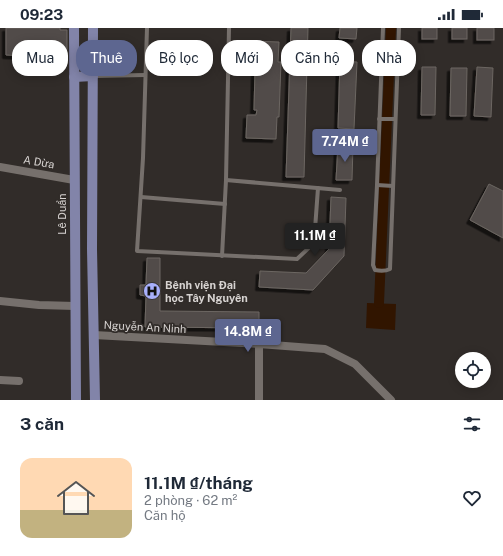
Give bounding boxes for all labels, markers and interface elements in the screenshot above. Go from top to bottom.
text: 09:23 [20,6,63,23]
chip: Mua [12,40,68,76]
chip: Thuê [76,40,137,76]
chip: Bộ lọc [145,40,213,76]
chip: Mới [221,40,273,76]
chip: Căn hộ [281,40,354,76]
chip: Nhà [362,40,416,76]
pin: 7.74M ₫ [308,129,382,163]
text: 7.74M ₫ [321,134,369,149]
street label: A Dừa [23,153,55,171]
street label: Lê Duẩn [56,193,68,235]
pin: 11.1M ₫ [278,223,352,257]
text: 11.1M ₫ [294,228,336,243]
place label: Bệnh viện Đại học Tây Nguyên [165,279,248,305]
hospital icon: Bệnh viện Đại học Tây Nguyên [142,281,162,301]
street label: Nguyễn An Ninh [103,319,187,335]
pin: 14.8M ₫ [211,319,285,353]
text: 14.8M ₫ [224,324,272,339]
map controls [455,352,491,388]
button: locate [455,352,491,388]
icon: filters [461,413,483,435]
text: 3 căn [20,414,64,434]
text: 11.1M ₫/tháng [144,473,253,493]
icon: home [52,474,100,522]
icon: heart [461,487,483,509]
text: 2 phòng · 62 m² [144,493,237,508]
text: Căn hộ [144,508,186,523]

